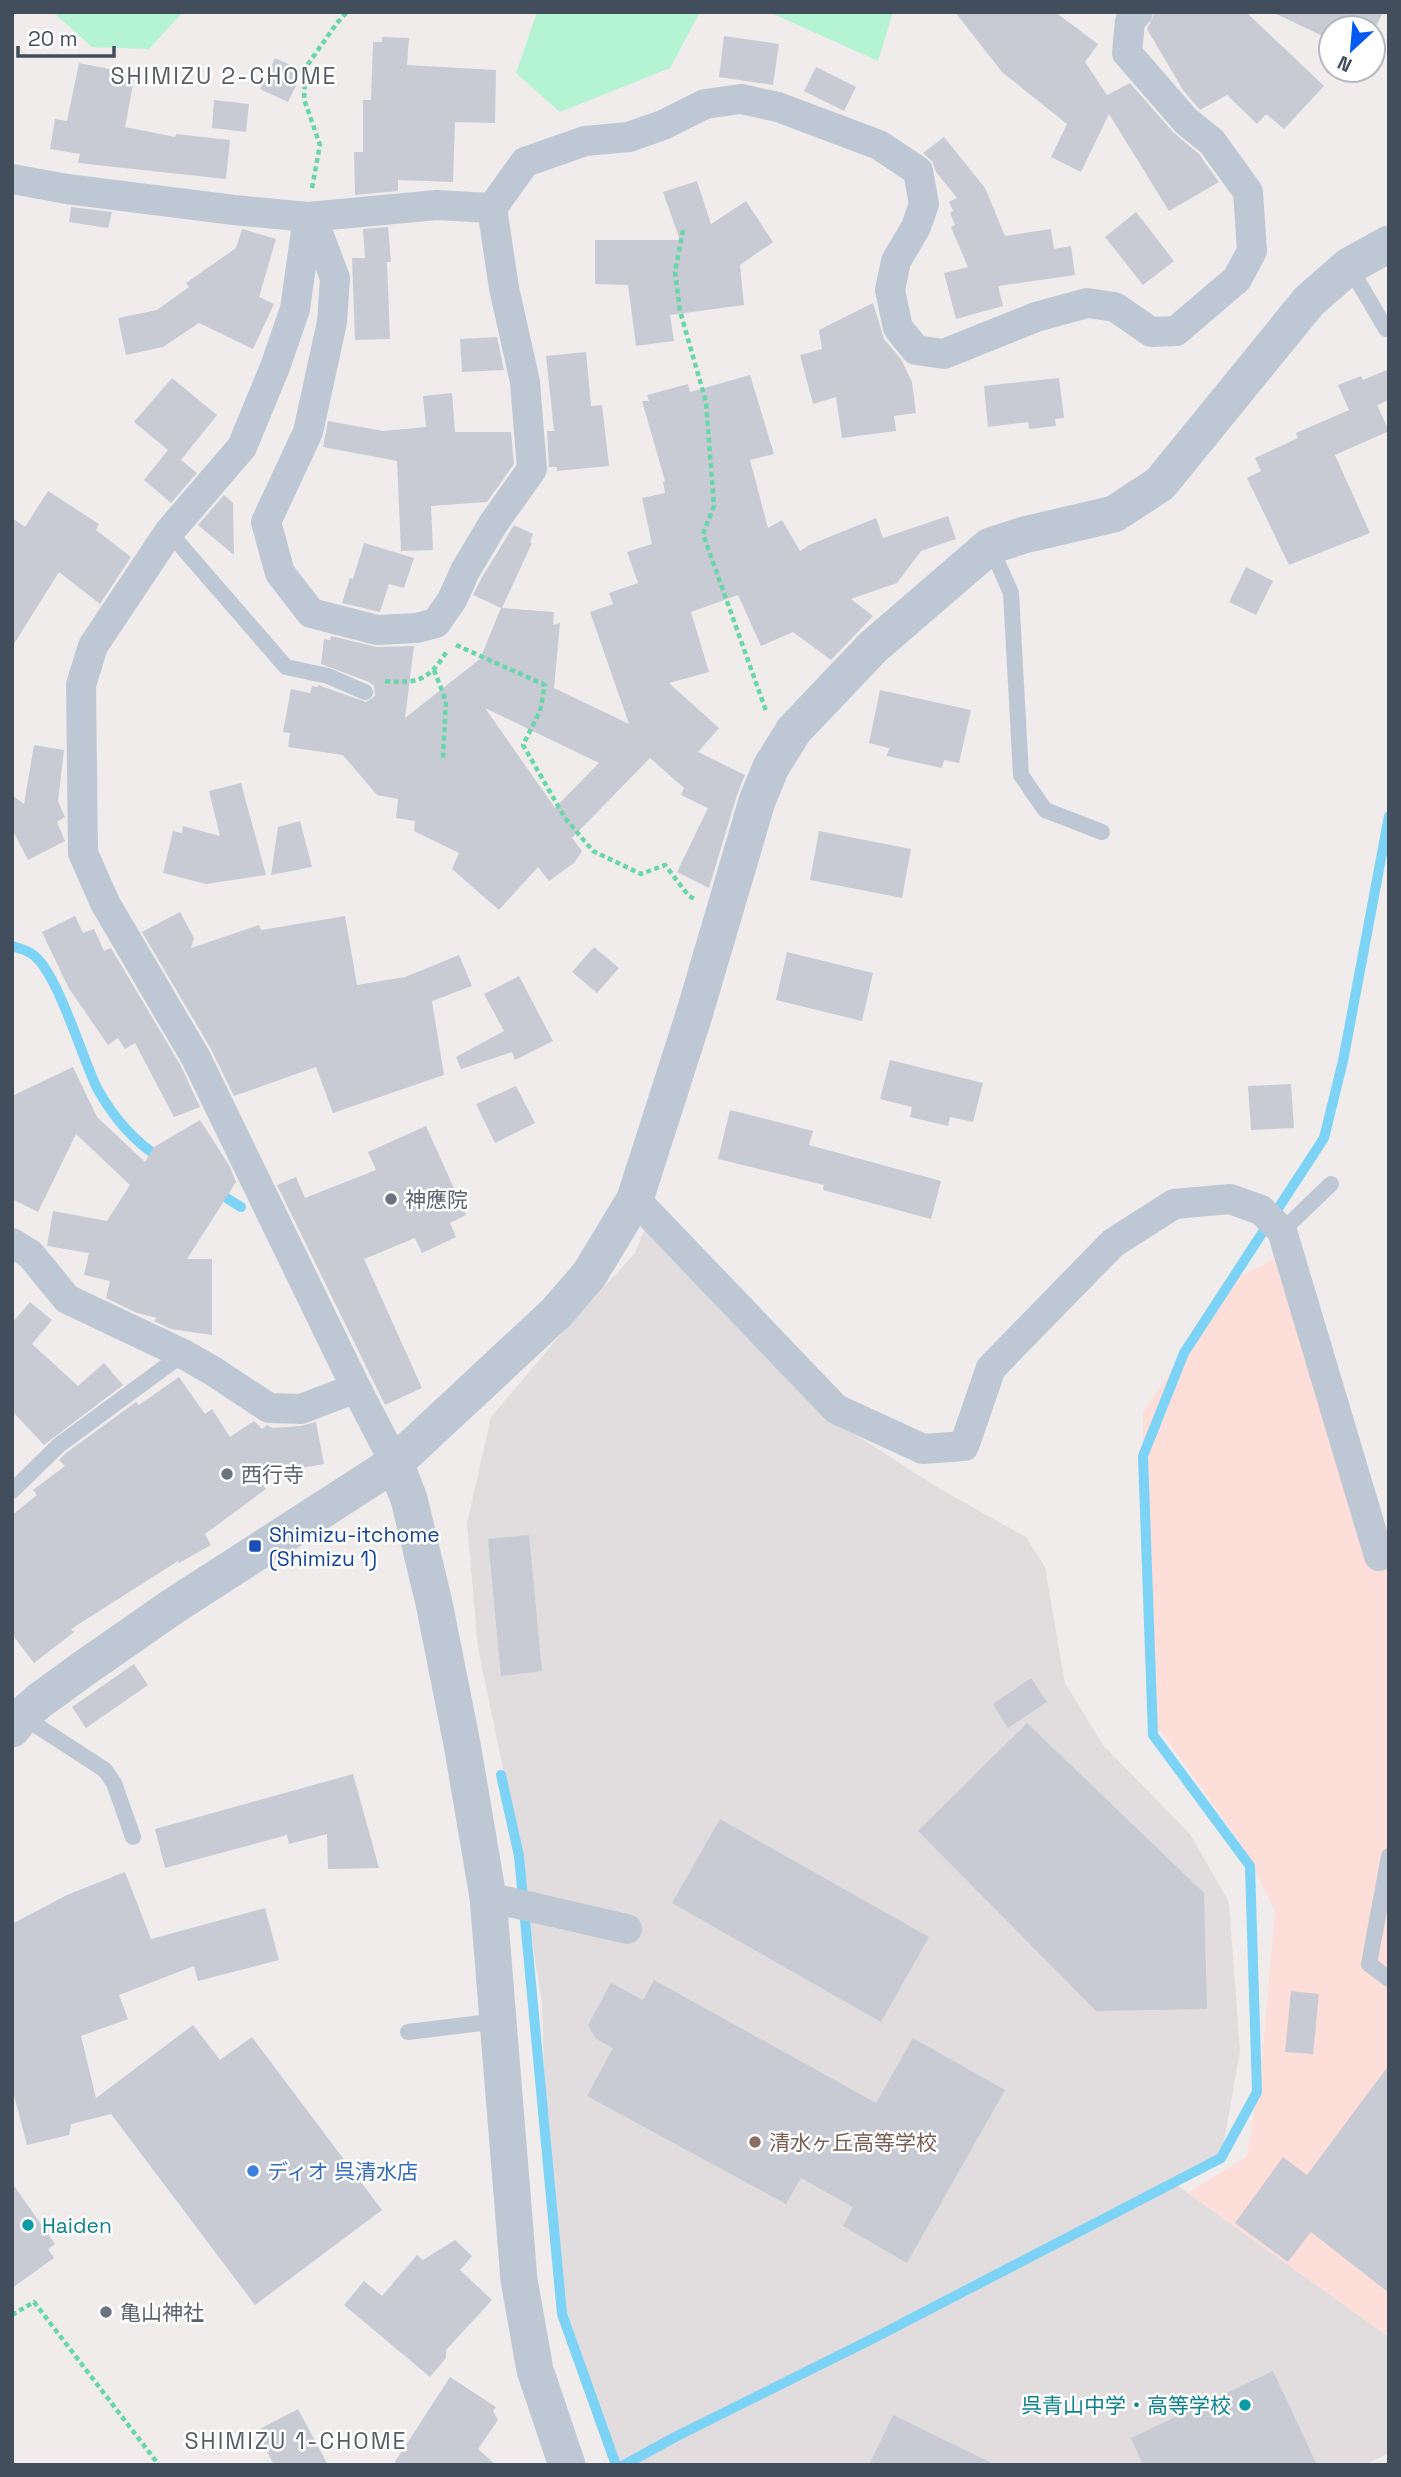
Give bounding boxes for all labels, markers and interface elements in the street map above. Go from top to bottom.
scale bar [18,14,114,58]
north arrow [1317,14,1387,84]
text: 20 m [28,25,78,52]
text: N [1334,50,1356,78]
district label: SHIMIZU 2-CHOME [110,61,338,91]
place label: 神應院 [405,1186,468,1213]
marker: 神應院 [383,1191,399,1207]
place label: 西行寺 [241,1461,304,1488]
marker: 西行寺 [219,1466,235,1482]
place label: Shimizu-itchome (Shimizu 1) [269,1521,440,1572]
marker: Shimizu-itchome (Shimizu 1) [247,1538,263,1554]
place label: 清水ヶ丘高等学校 [769,2129,937,2156]
marker: 清水ヶ丘高等学校 [747,2134,763,2150]
place label: ディオ 呉清水店 [267,2158,418,2185]
marker: ディオ 呉清水店 [245,2163,261,2179]
place label: Haiden [42,2212,112,2239]
marker: Haiden [20,2217,36,2233]
place label: 亀山神社 [120,2299,204,2326]
marker: 亀山神社 [98,2304,114,2320]
place label: 呉青山中学・高等学校 [1021,2392,1231,2419]
marker: 呉青山中学・高等学校 [1237,2397,1253,2413]
district label: SHIMIZU 1-CHOME [185,2426,407,2456]

